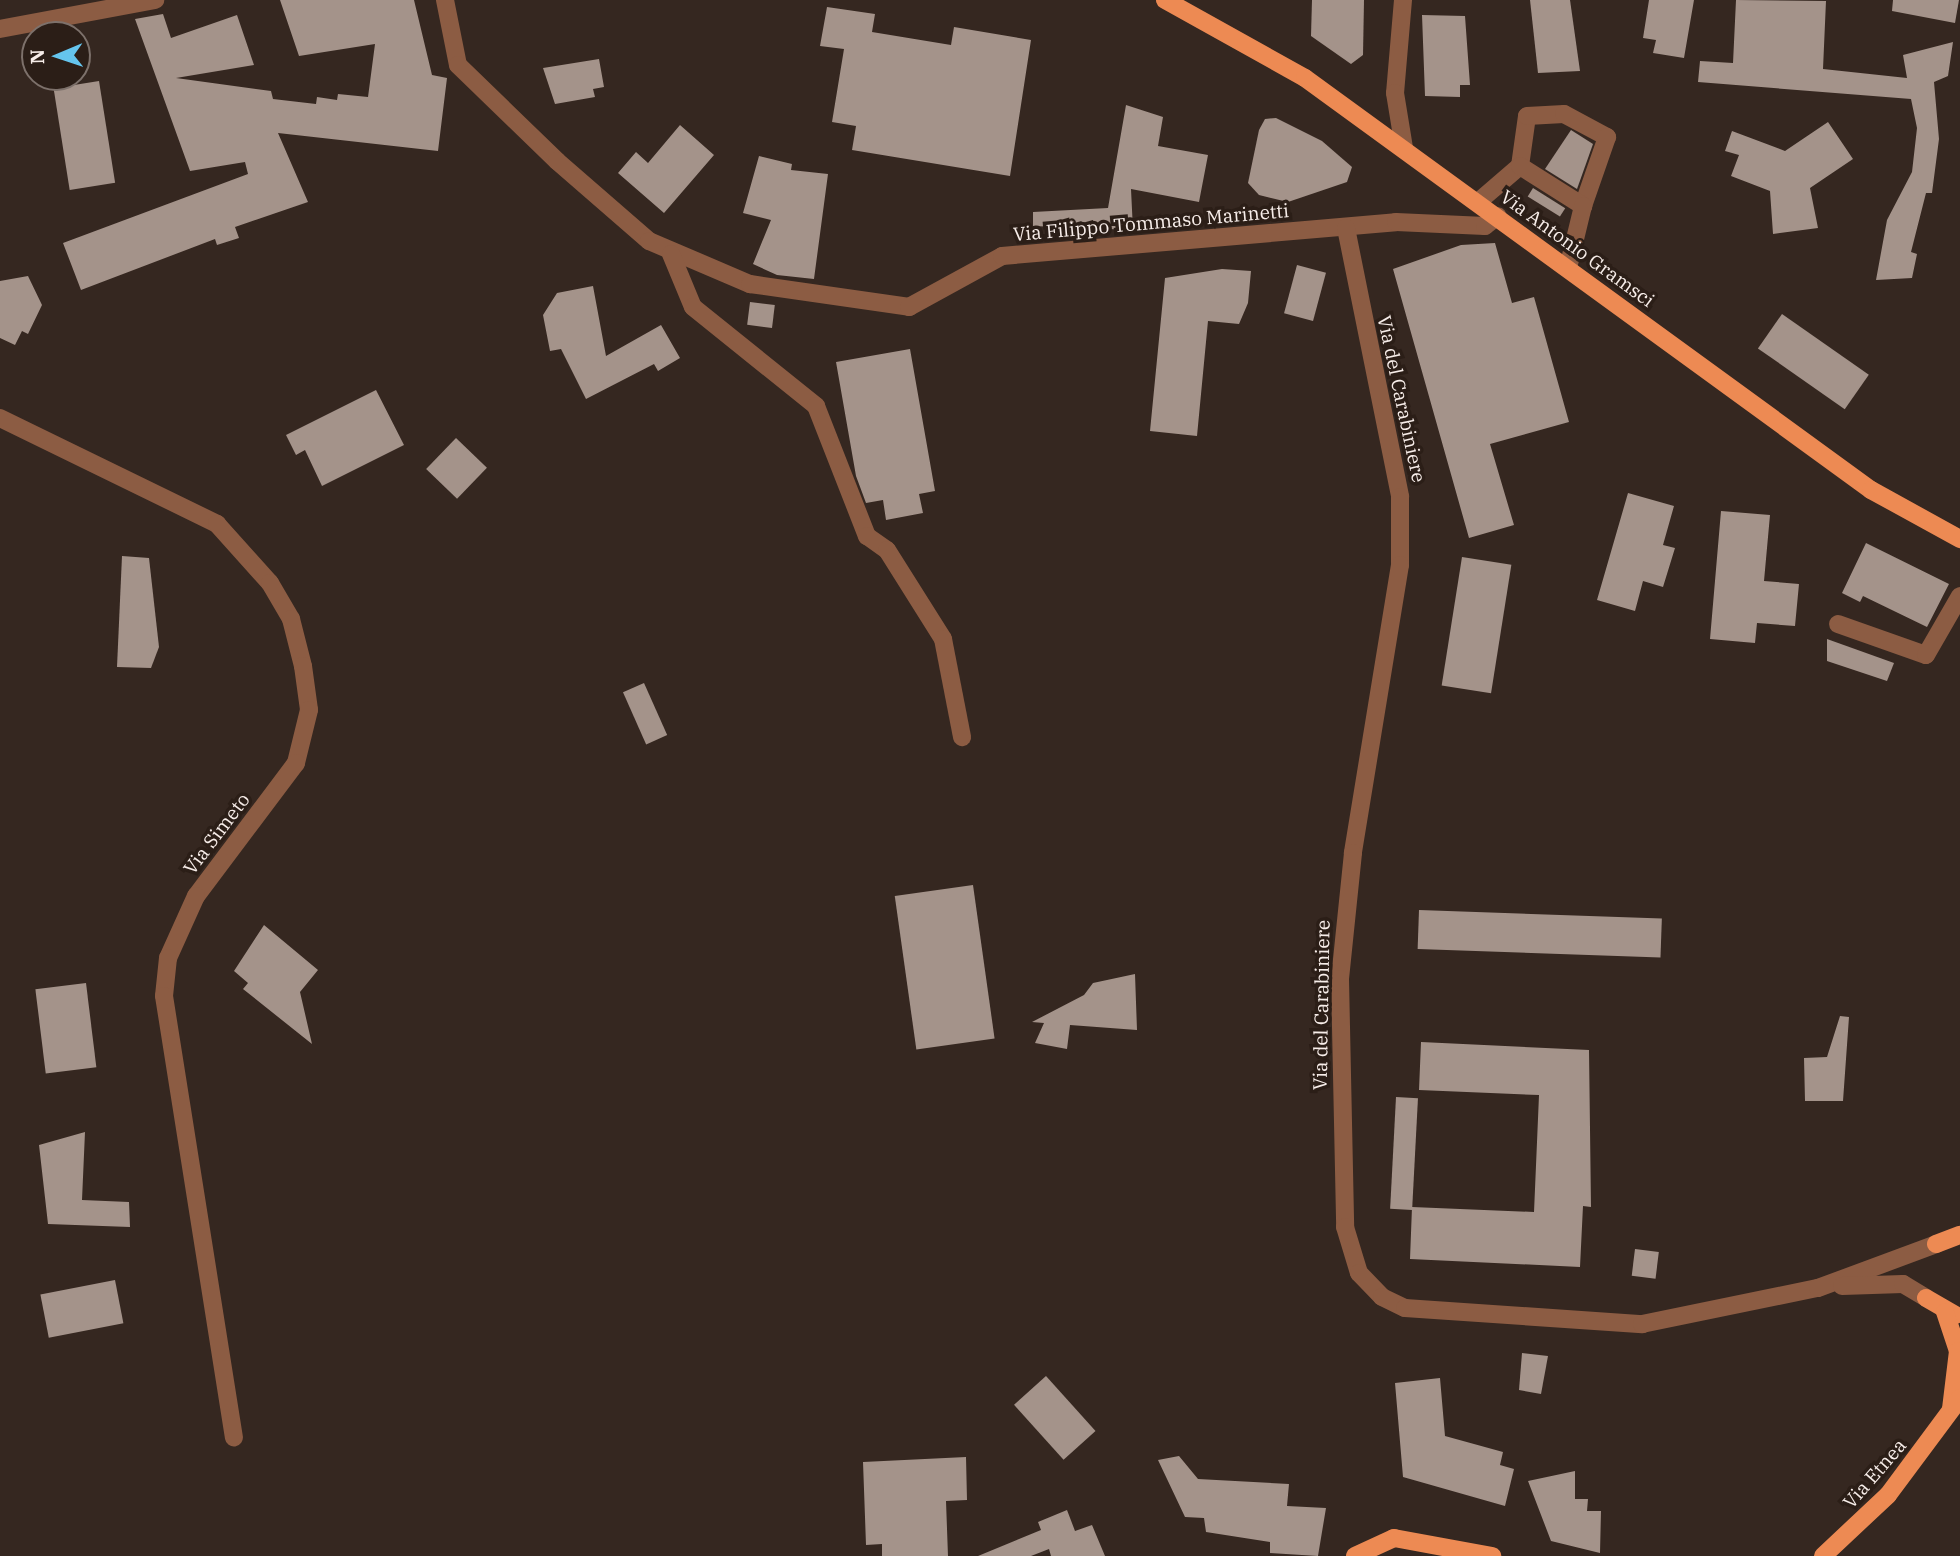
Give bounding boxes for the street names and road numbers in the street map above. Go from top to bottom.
street label: Via Antonio Gramsci [1496,186,1658,312]
street label: Via Filippo Tommaso Marinetti [1012,200,1290,246]
street label: Via del Carabiniere [1372,313,1430,485]
street label: Via Simeto [179,789,255,879]
street label: Via del Carabiniere [1309,920,1335,1090]
street label: Via Etnea [1839,1435,1911,1513]

